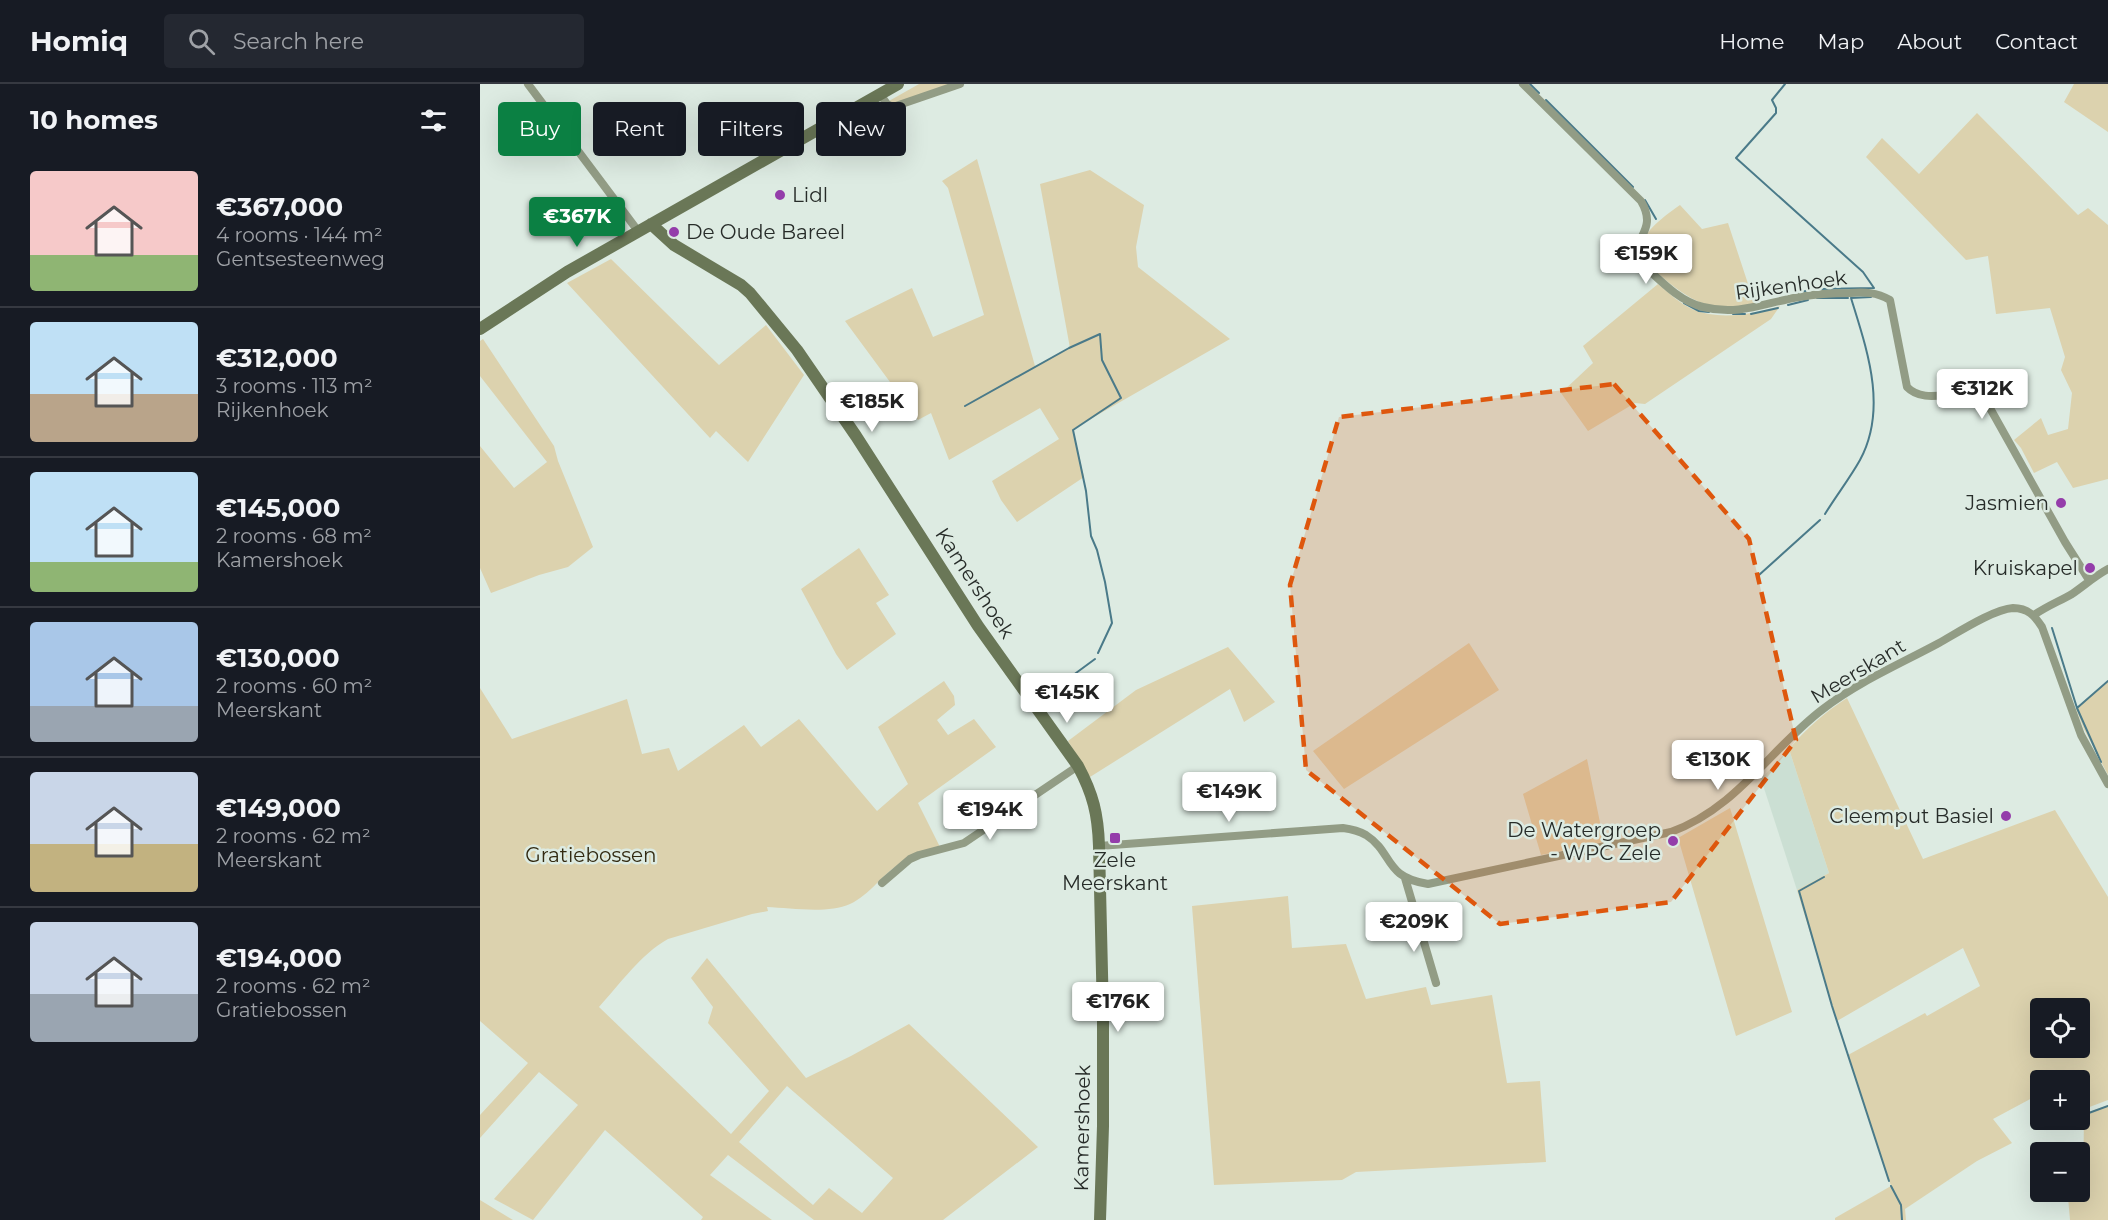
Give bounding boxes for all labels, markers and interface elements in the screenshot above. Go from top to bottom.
search box [164,14,584,68]
text: Homiq [30,24,128,58]
icon: search [185,25,218,58]
text: Search here [233,28,364,55]
text: Home [1719,29,1784,54]
text: Map [1817,29,1864,54]
text: About [1897,29,1962,54]
text: Contact [1995,29,2078,54]
chip: Buy [498,102,581,156]
chip: Rent [593,102,686,156]
chip: Filters [698,102,804,156]
chip: New [816,102,906,156]
text: 10 homes [30,104,158,136]
icon: filters [417,104,450,137]
place label: Lidl [792,183,828,207]
marker: Lidl [773,188,787,202]
text: €367,000 [216,191,343,223]
icon: home [78,195,150,267]
pin: €367K [535,197,619,248]
text: €367K [543,204,611,228]
place label: De Oude Bareel [686,220,845,244]
text: 4 rooms · 144 m² [216,223,383,247]
marker: De Oude Bareel [667,225,681,239]
pin: €159K [1604,234,1688,285]
text: €159K [1614,241,1678,265]
text: Gentsesteenweg [216,247,385,271]
street label: Rijkenhoek [1734,265,1848,305]
text: €312,000 [216,342,338,374]
icon: home [78,346,150,418]
pin: €312K [1940,369,2024,420]
text: 3 rooms · 113 m² [216,374,373,398]
text: €312K [1951,376,2013,400]
pin: €185K [830,382,914,433]
text: €185K [840,389,904,413]
text: Rijkenhoek [216,398,329,422]
place label: Jasmien [1964,491,2049,515]
text: €145,000 [216,492,340,524]
icon: home [78,496,150,568]
marker: Jasmien [2054,496,2068,510]
street label: Kamershoek [930,523,1020,643]
text: 2 rooms · 68 m² [216,524,372,548]
text: Kamershoek [216,548,343,572]
place label: Kruiskapel [1973,556,2078,580]
marker: Kruiskapel [2083,561,2097,575]
street label: Meerskant [1806,633,1910,709]
text: €130,000 [216,642,340,674]
icon: home [78,646,150,718]
pin: €145K [1025,673,1109,724]
text: 2 rooms · 60 m² [216,674,372,698]
text: €145K [1035,680,1099,704]
text: Meerskant [216,698,322,722]
pin: €130K [1676,740,1760,791]
text: €130K [1686,747,1750,771]
pin: €149K [1187,772,1271,823]
text: €149K [1196,779,1262,803]
pin: €194K [948,790,1032,841]
text: €149,000 [216,792,341,824]
icon: home [78,796,150,868]
text: €194K [957,797,1023,821]
place label: Cleemput Basiel [1829,804,1994,828]
marker: Cleemput Basiel [1999,809,2013,823]
place label: De Watergroep - WPC Zele [1507,818,1661,865]
text: 2 rooms · 62 m² [216,824,371,848]
marker: Zele Meerskant [1108,831,1122,845]
marker: De Watergroep - WPC Zele [1666,834,1680,848]
park label: Gratiebossen [525,843,657,867]
text: Meerskant [216,848,322,872]
place label: Zele Meerskant [1062,848,1168,895]
pin: €209K [1372,902,1456,953]
text: €209K [1379,909,1449,933]
text: €194,000 [216,942,342,974]
icon: home [78,946,150,1018]
text: 2 rooms · 62 m² [216,974,371,998]
pin: €176K [1076,982,1160,1033]
text: €176K [1086,989,1150,1013]
text: Gratiebossen [216,998,347,1022]
map controls [2030,998,2090,1202]
button: locate [2030,998,2090,1058]
street label: Kamershoek [1069,1064,1095,1192]
button: + [2030,1070,2090,1130]
button: − [2030,1142,2090,1202]

